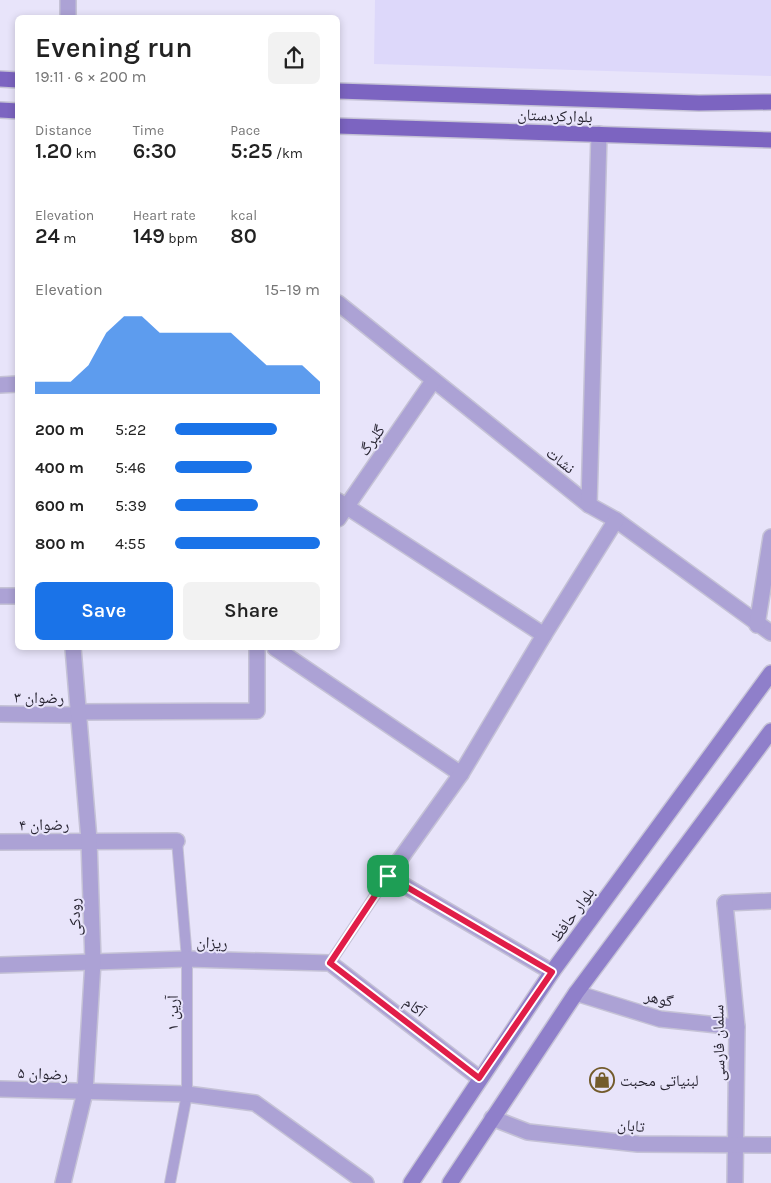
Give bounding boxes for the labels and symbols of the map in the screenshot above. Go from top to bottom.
street label: بلوارکردستان [517,105,593,127]
street label: گلبرگ [354,421,389,459]
street label: نشات [542,443,579,478]
street label: رضوان ۳ [14,688,64,708]
street label: رضوان ۴ [19,815,69,835]
pin [367,855,409,897]
street label: بلوار حافظ [546,883,599,945]
street label: رودکی [64,898,86,936]
street label: ریزان [196,932,228,954]
street label: گوهر [642,986,675,1011]
street label: آکام [399,992,430,1022]
street label: آرین ۱ [163,994,183,1031]
street label: سلمان فارسی [708,1004,730,1082]
street label: رضوان ۵ [17,1063,69,1085]
shop icon: لبنیاتی محبت [589,1067,615,1093]
place label: لبنیاتی محبت [620,1071,699,1091]
street label: تابان [616,1115,646,1137]

